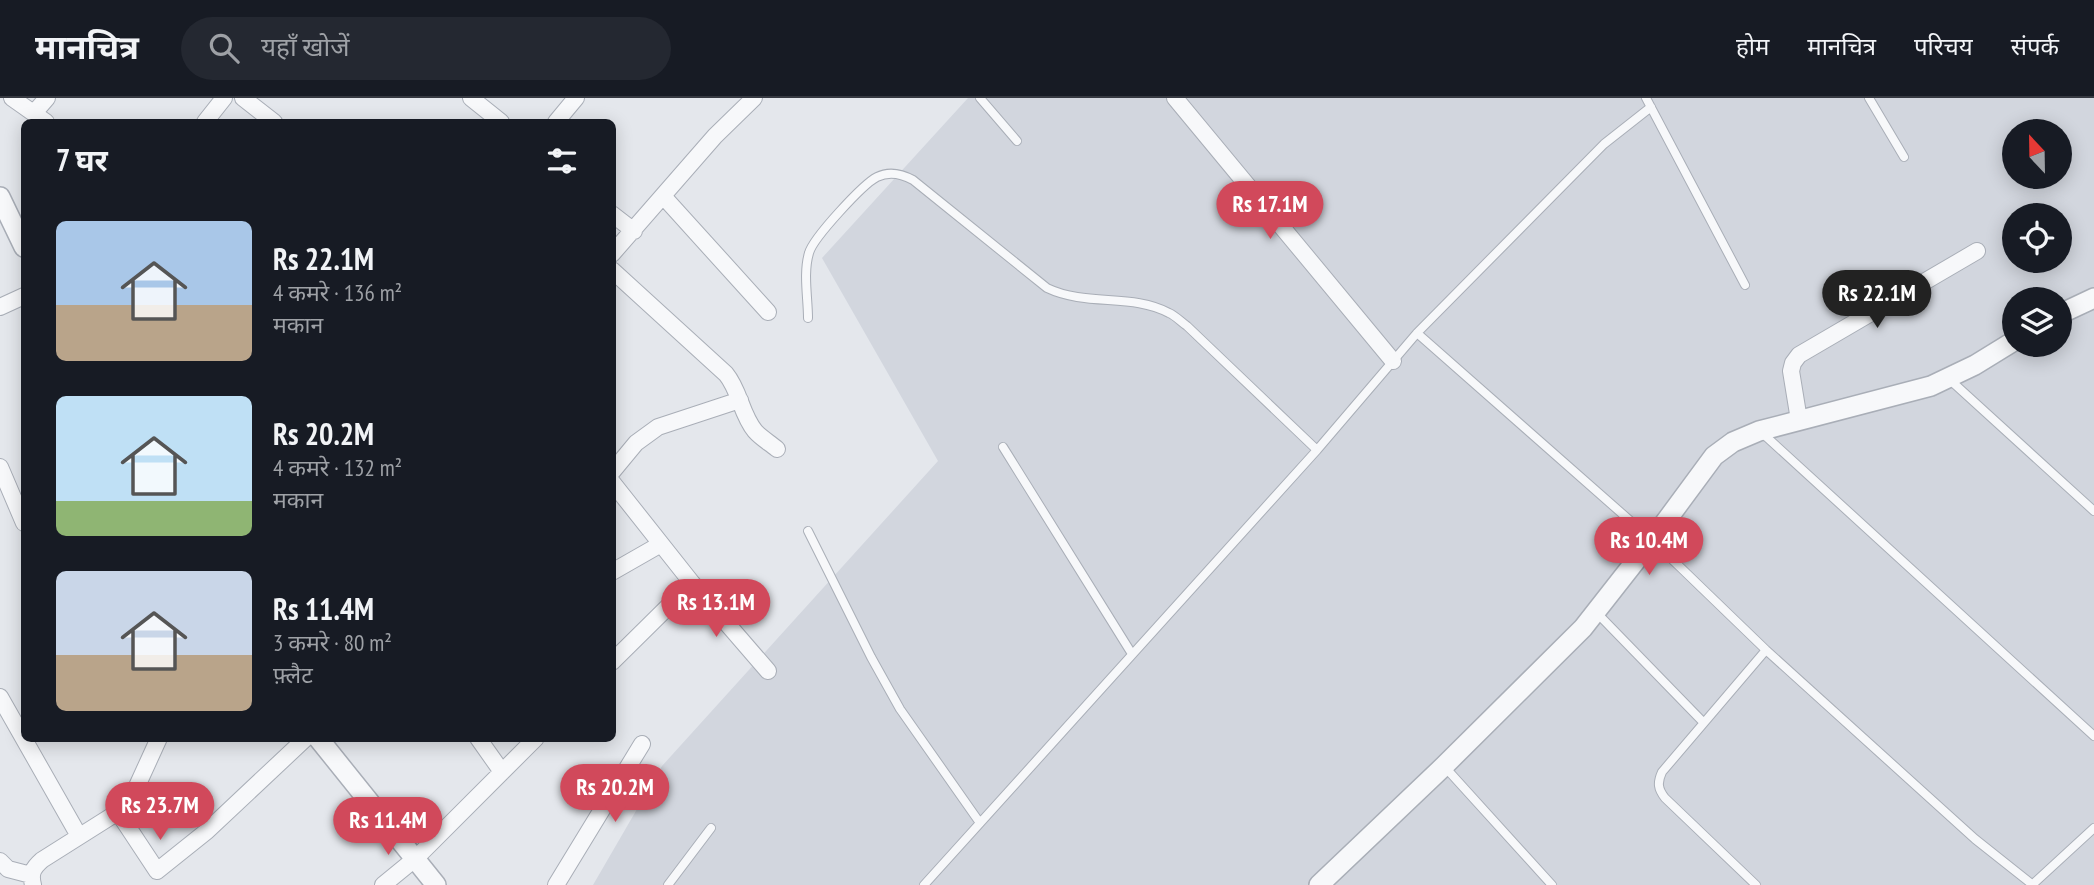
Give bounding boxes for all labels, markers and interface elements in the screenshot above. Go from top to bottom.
search box [181,17,671,80]
text: मानचित्र [35,25,139,68]
icon: search [205,29,243,67]
text: यहाँ खोजें [261,30,349,63]
text: होम [1736,31,1769,62]
text: मानचित्र [1807,31,1876,62]
text: परिचय [1914,31,1973,62]
text: संपर्क [2011,31,2059,62]
north arrow [2002,119,2072,189]
map controls [2002,119,2072,357]
text: 7 घर [56,140,108,179]
icon: filters [543,142,581,180]
pin: Rs 17.1M [1198,181,1342,241]
text: Rs 17.1M [1232,189,1308,218]
button: locate [2002,203,2072,273]
text: Rs 22.1M [273,239,374,278]
icon: home [112,249,196,333]
pin: Rs 22.1M [1805,271,1949,330]
text: 4 कमरे · 136 m² [273,278,402,307]
text: Rs 22.1M [1838,278,1916,307]
button: layers [2002,287,2072,357]
text: मकान [273,310,323,339]
text: Rs 20.2M [273,414,374,453]
icon: home [112,424,196,508]
text: 4 कमरे · 132 m² [273,453,402,482]
text: मकान [273,485,323,514]
pin: Rs 10.4M [1577,518,1721,577]
text: Rs 10.4M [1610,525,1688,554]
pin: Rs 13.1M [644,580,788,639]
text: Rs 13.1M [677,587,755,616]
text: Rs 11.4M [273,589,374,628]
icon: home [112,599,196,683]
text: 3 कमरे · 80 m² [273,628,392,657]
text: फ़्लैट [273,660,313,689]
pin: Rs 20.2M [543,764,687,824]
text: Rs 20.2M [576,772,654,801]
pin: Rs 23.7M [88,782,232,842]
text: Rs 23.7M [121,790,199,819]
pin: Rs 11.4M [316,798,460,857]
text: Rs 11.4M [349,805,427,834]

